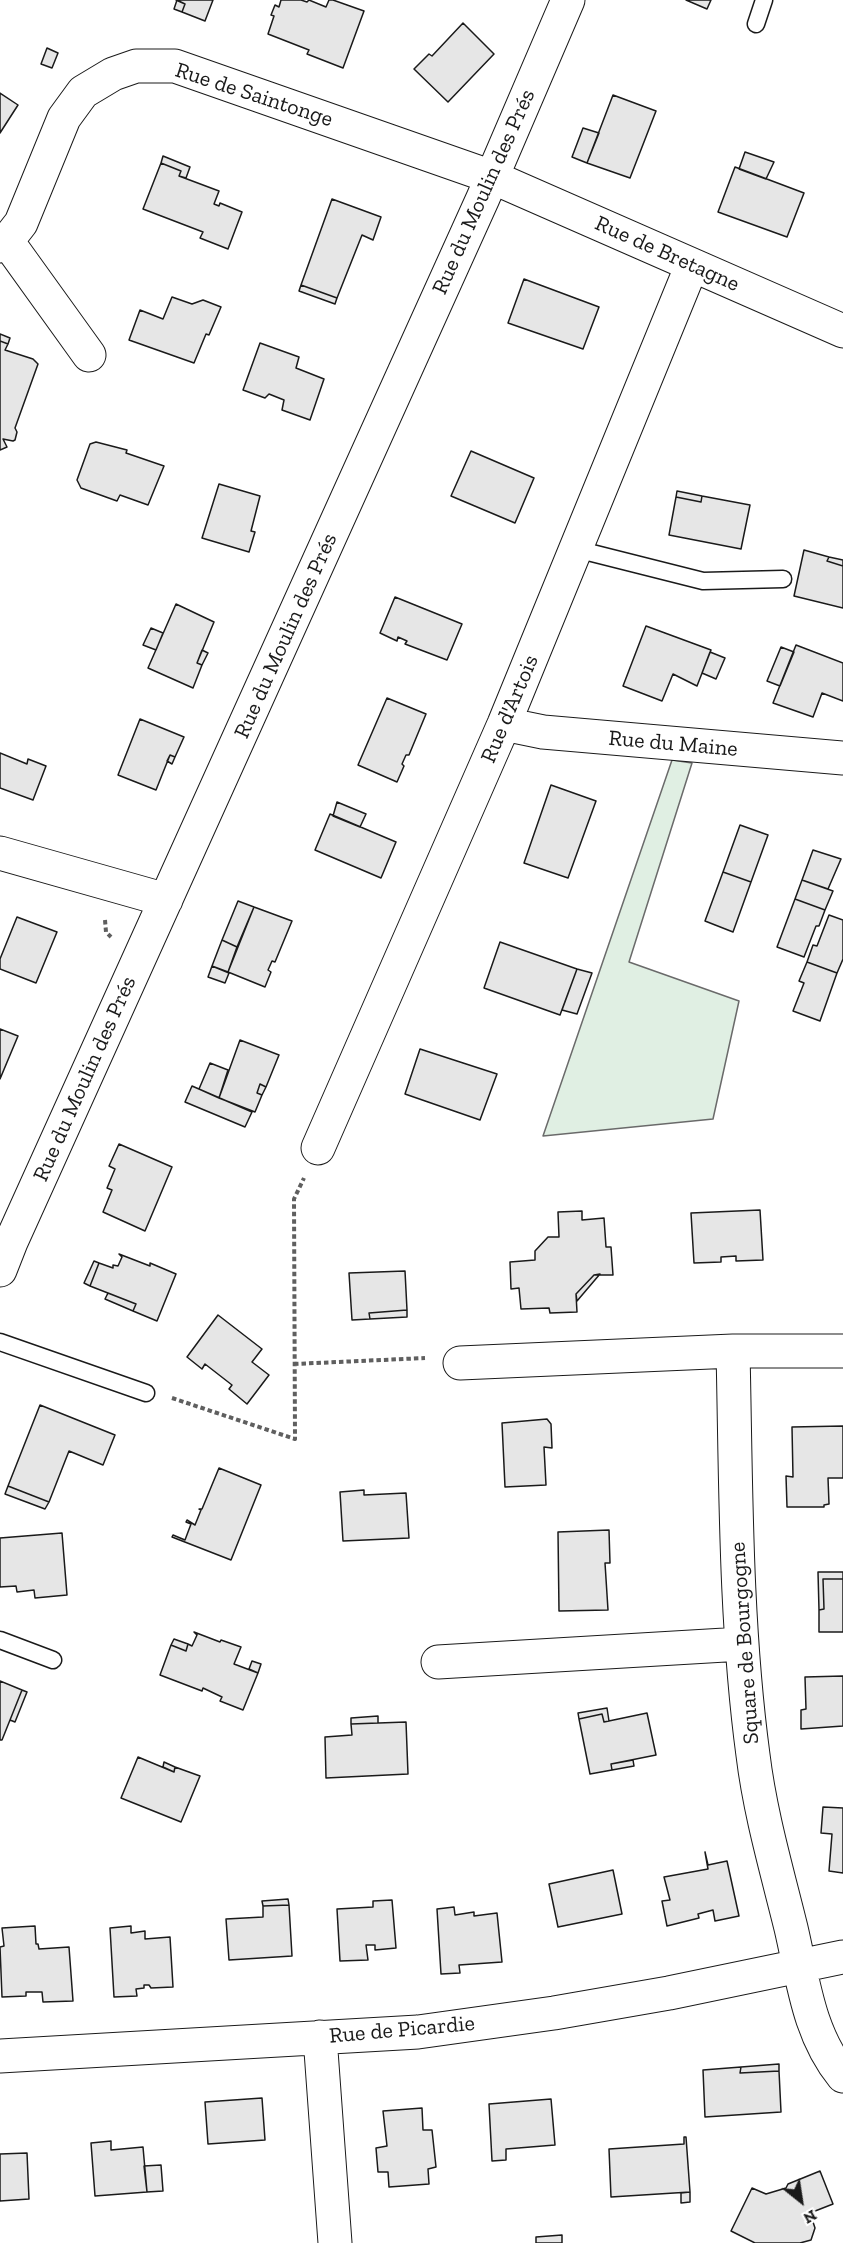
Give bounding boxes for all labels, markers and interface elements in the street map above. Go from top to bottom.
street label: Rue de Saintonge [172,57,336,133]
street label: Rue du Moulin des Prés [427,85,541,299]
street label: Rue de Bretagne [591,210,743,298]
street label: Rue du Moulin des Prés [229,529,343,743]
street label: Rue d'Artois [475,651,545,767]
street label: Rue du Maine [607,725,739,763]
street label: Rue du Moulin des Prés [28,972,142,1186]
street label: Square de Bourgogne [725,1541,765,1745]
street label: Rue de Picardie [328,2010,476,2050]
north arrow [771,2171,831,2231]
text: N [800,2206,820,2228]

